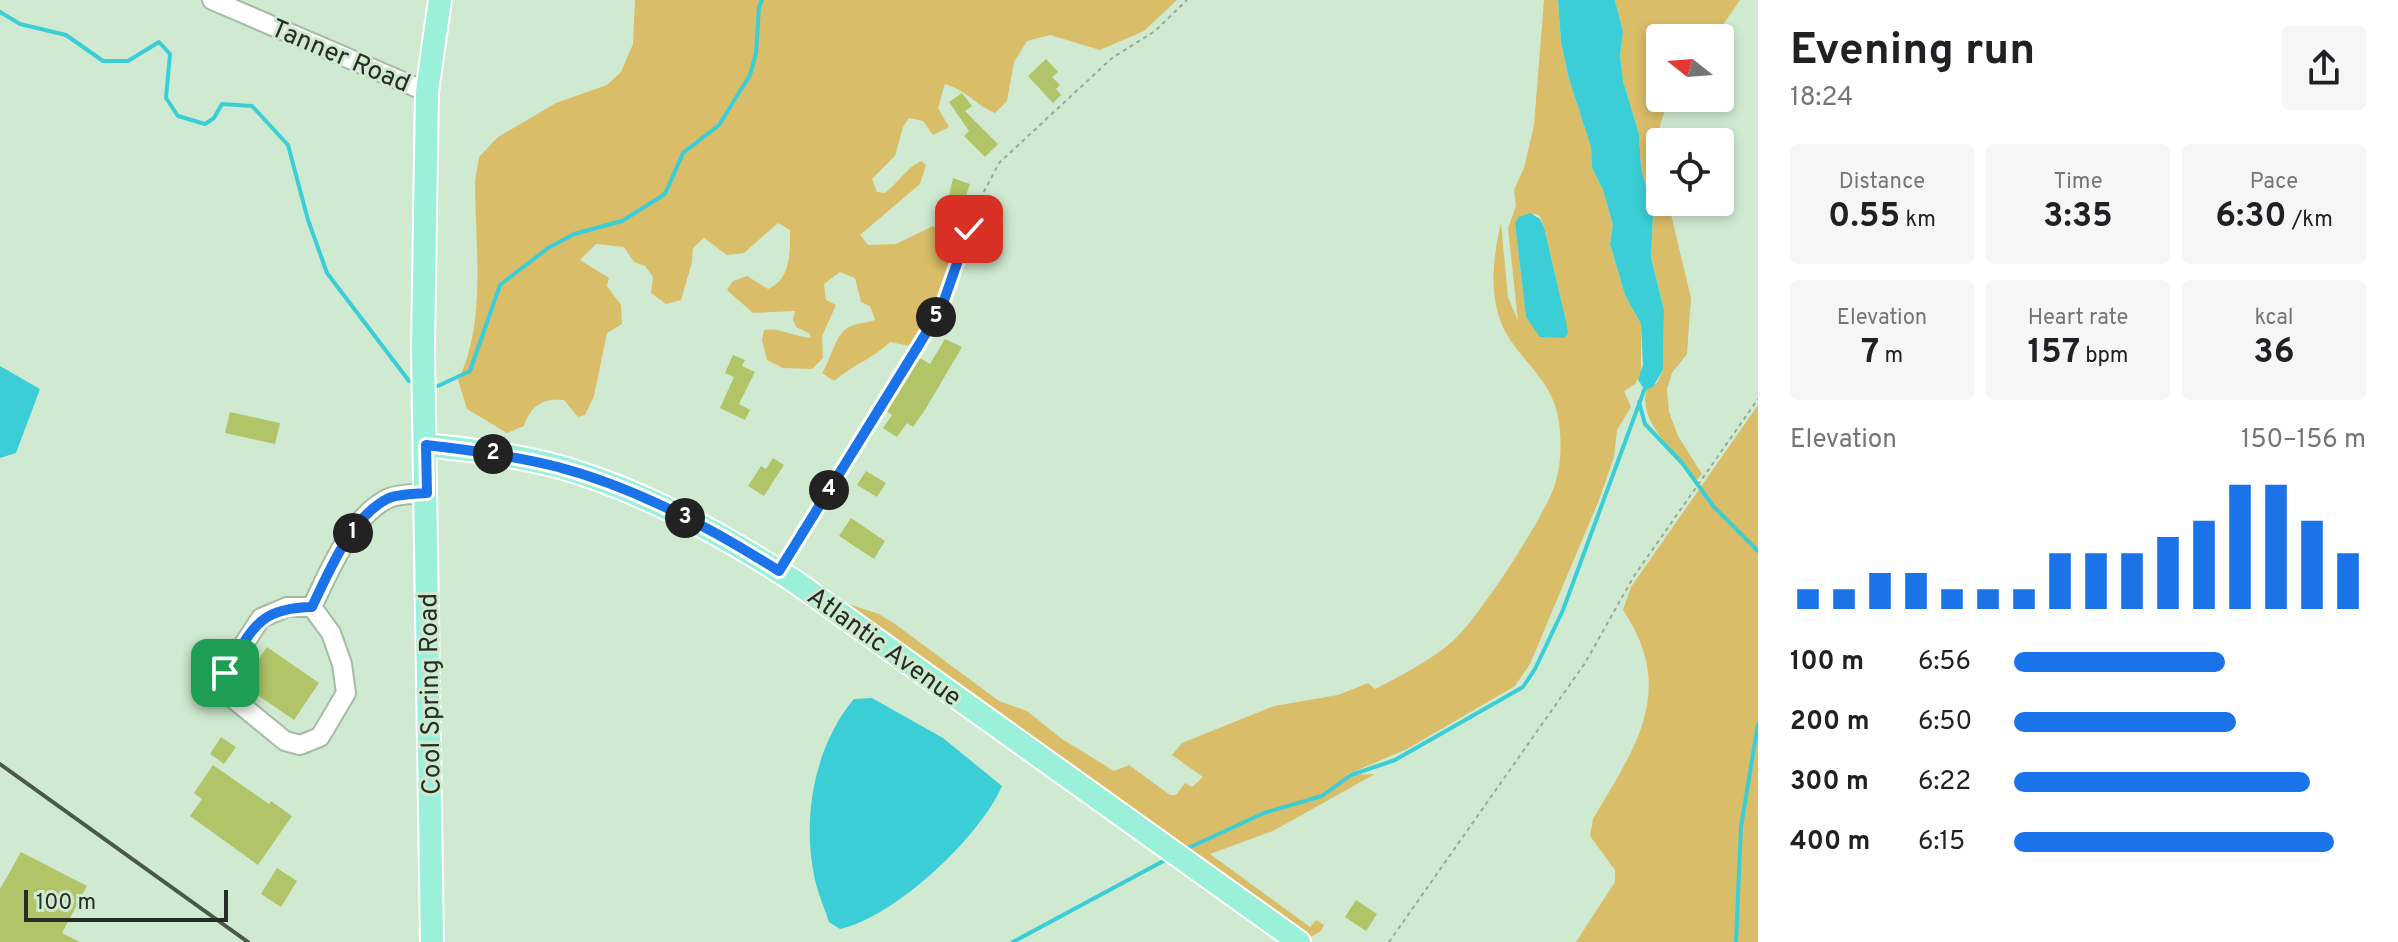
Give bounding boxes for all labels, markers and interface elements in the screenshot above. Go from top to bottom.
street label: Tanner Road [265,13,415,101]
north arrow [1646,24,1734,112]
map controls [1646,24,1734,216]
text: Evening run [1790,24,2035,80]
button: share [2282,26,2366,110]
text: 18:24 [1790,82,1853,115]
button: locate [1646,128,1734,216]
text: Distance [1839,169,1925,196]
text: Time [2053,169,2103,196]
text: Pace [2250,169,2298,196]
pin [935,195,1003,263]
text: 0.55 [1828,196,1900,239]
text: 3:35 [2043,196,2113,239]
text: 6:30 [2215,196,2287,239]
icon: check [947,207,991,251]
text: km [1900,207,1936,234]
text: /km [2287,207,2333,234]
pin: 5 [916,297,956,337]
text: 5 [929,303,943,330]
text: Elevation [1837,305,1927,332]
text: Heart rate [2028,305,2128,332]
text: kcal [2254,305,2294,332]
text: 7 [1861,332,1879,375]
text: 157 [2027,332,2080,375]
text: 36 [2253,332,2295,375]
text: m [1879,343,1903,370]
text: bpm [2080,343,2129,370]
text: Elevation [1790,424,1897,457]
text: 150–156 m [2241,424,2366,457]
pin: 2 [473,434,513,474]
text: 2 [486,440,500,467]
pin: 4 [809,470,849,510]
text: 4 [822,476,836,503]
pin: 3 [665,498,705,538]
text: 3 [678,504,692,531]
pin: 1 [333,513,373,553]
text: 1 [349,519,357,546]
street label: Atlantic Avenue [800,581,967,715]
street label: Cool Spring Road [413,593,450,795]
pin [191,639,259,707]
text: 100 m [1790,646,1864,679]
text: 6:56 [1918,646,1971,679]
icon: arrive [203,651,247,695]
text: 200 m [1790,706,1869,739]
text: 6:50 [1918,706,1972,739]
text: 300 m [1790,766,1869,799]
text: 6:22 [1918,766,1971,799]
text: 400 m [1790,826,1870,859]
text: 6:15 [1918,826,1965,859]
scale bar [24,886,228,922]
text: 100 m [36,890,96,917]

